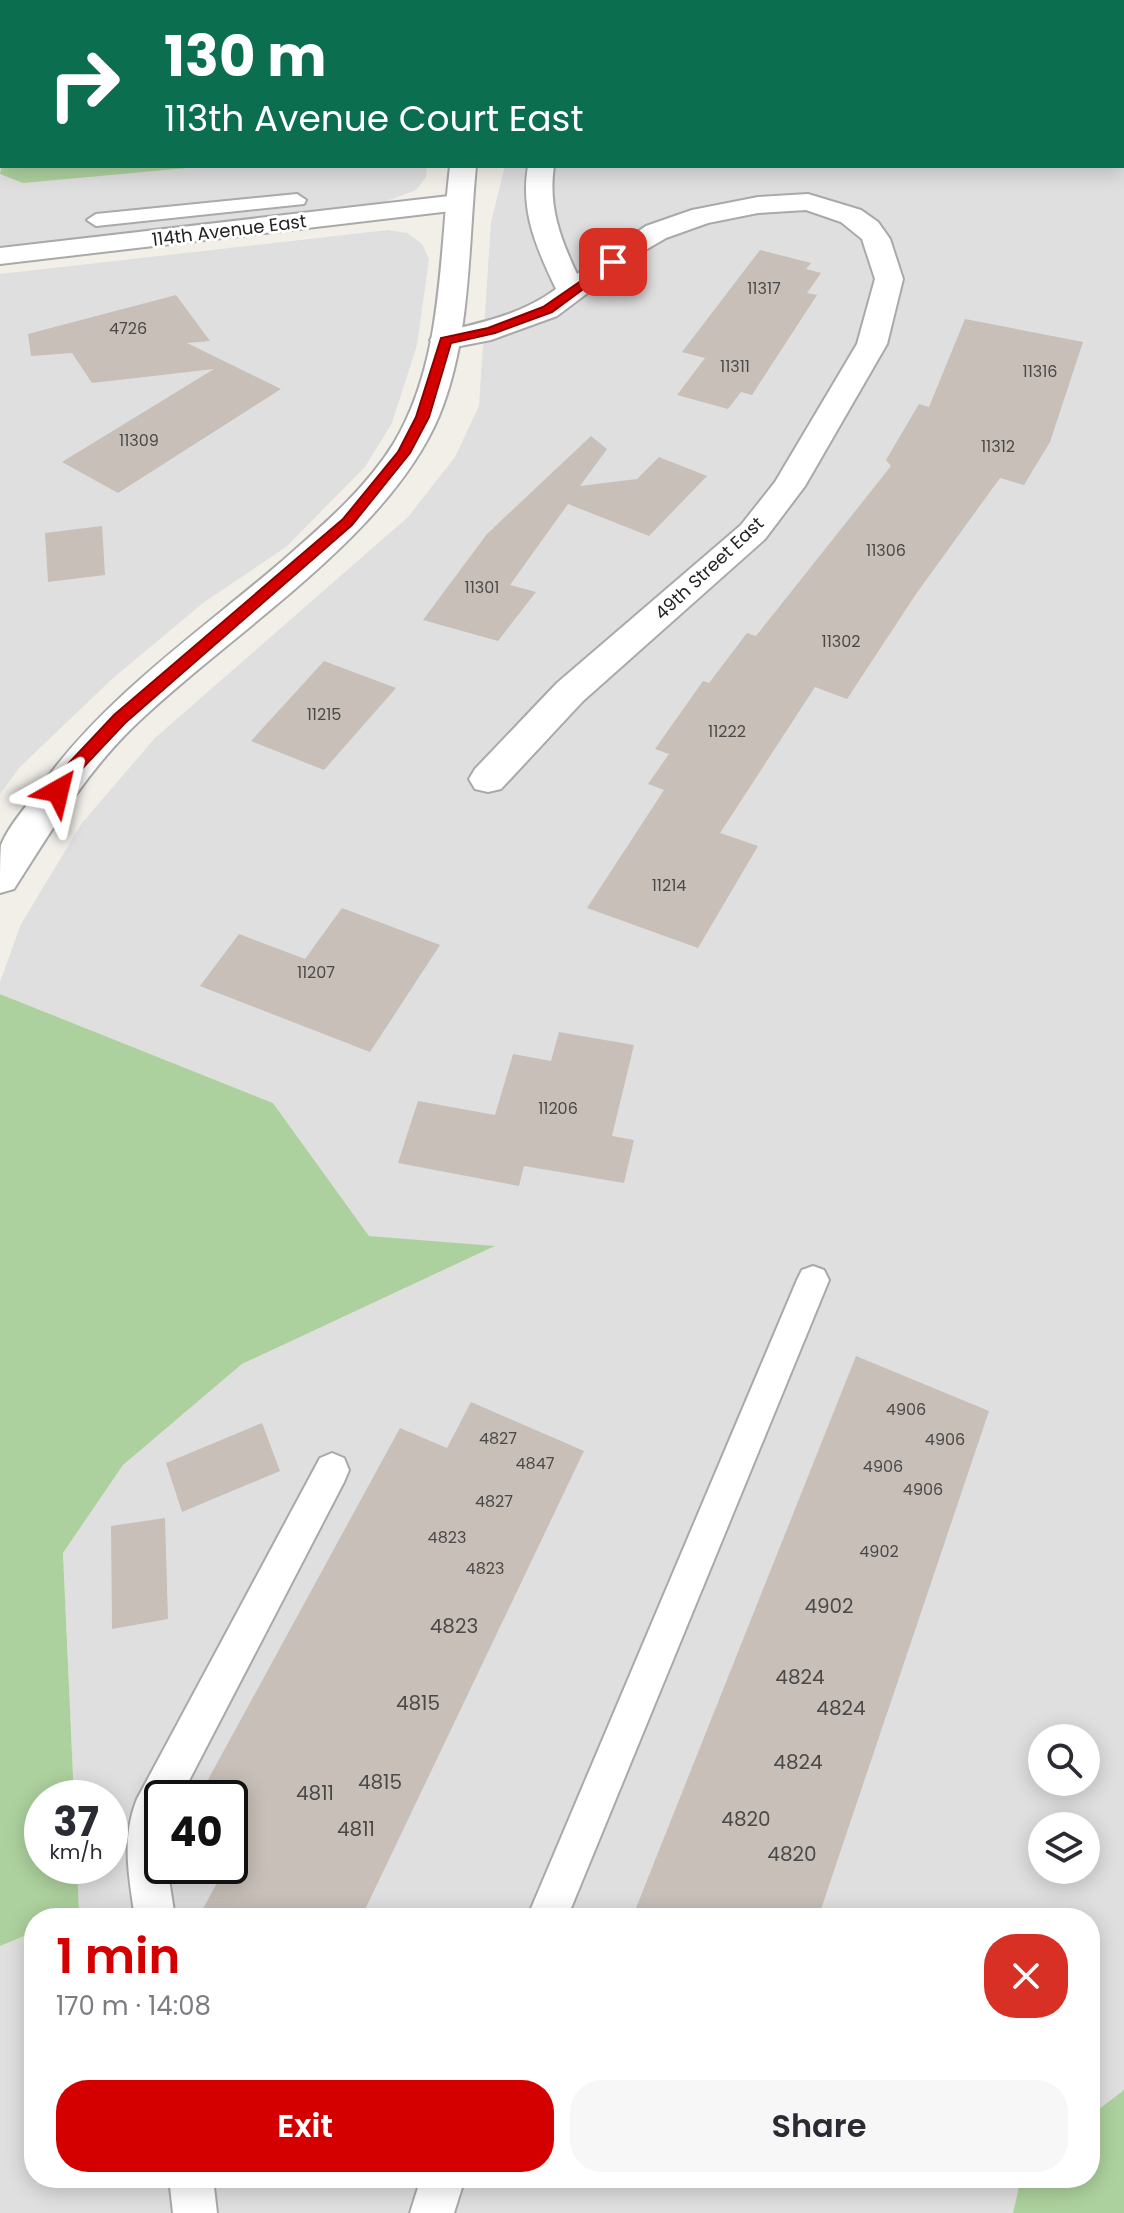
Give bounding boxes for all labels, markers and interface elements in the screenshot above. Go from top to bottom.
text: 130 m [164,17,327,96]
icon: right [32,32,136,136]
text: 113th Avenue Court East [164,93,584,144]
street label: 114th Avenue East [150,208,308,252]
pin [579,228,647,296]
icon: arrive [591,240,635,284]
house number: 11317 [747,277,781,300]
house number: 4726 [109,317,147,340]
house number: 11311 [720,355,750,378]
house number: 11316 [1023,360,1057,383]
house number: 11309 [119,429,159,452]
house number: 11312 [981,435,1015,458]
street label: 49th Street East [649,511,769,625]
house number: 11306 [866,539,906,562]
house number: 11301 [465,576,499,599]
house number: 11302 [822,630,860,653]
house number: 11215 [307,703,341,726]
house number: 11222 [708,720,746,743]
position arrow [16,749,100,833]
house number: 11214 [652,874,686,897]
house number: 11207 [297,961,335,984]
house number: 11206 [538,1097,578,1120]
house number: 4906 [886,1398,926,1421]
house number: 4827 [479,1427,517,1450]
house number: 4906 [925,1428,965,1451]
house number: 4847 [516,1452,555,1475]
house number: 4906 [863,1455,903,1478]
house number: 4906 [903,1478,943,1501]
house number: 4827 [475,1490,513,1513]
house number: 4823 [428,1526,466,1549]
house number: 4902 [859,1540,899,1563]
house number: 4823 [466,1557,504,1580]
house number: 4902 [804,1592,854,1620]
house number: 4823 [430,1612,478,1640]
house number: 4824 [775,1663,825,1691]
house number: 4815 [396,1689,440,1717]
house number: 4824 [816,1694,866,1722]
map controls [1028,1724,1100,1884]
button: search [1028,1724,1100,1796]
house number: 4824 [773,1748,823,1776]
house number: 4815 [358,1768,402,1796]
house number: 4811 [296,1779,334,1807]
speed limit sign: 40 [144,1780,248,1884]
text: 37 [53,1794,99,1850]
house number: 4820 [721,1805,771,1833]
button: layers [1028,1812,1100,1884]
house number: 4811 [337,1815,375,1843]
text: km/h [49,1838,103,1866]
house number: 4820 [767,1840,817,1868]
text: 1 min [56,1923,180,1990]
button: close [984,1934,1068,2018]
text: 170 m · 14:08 [56,1988,211,2024]
button: Exit [56,2080,554,2172]
button: Share [570,2080,1068,2172]

